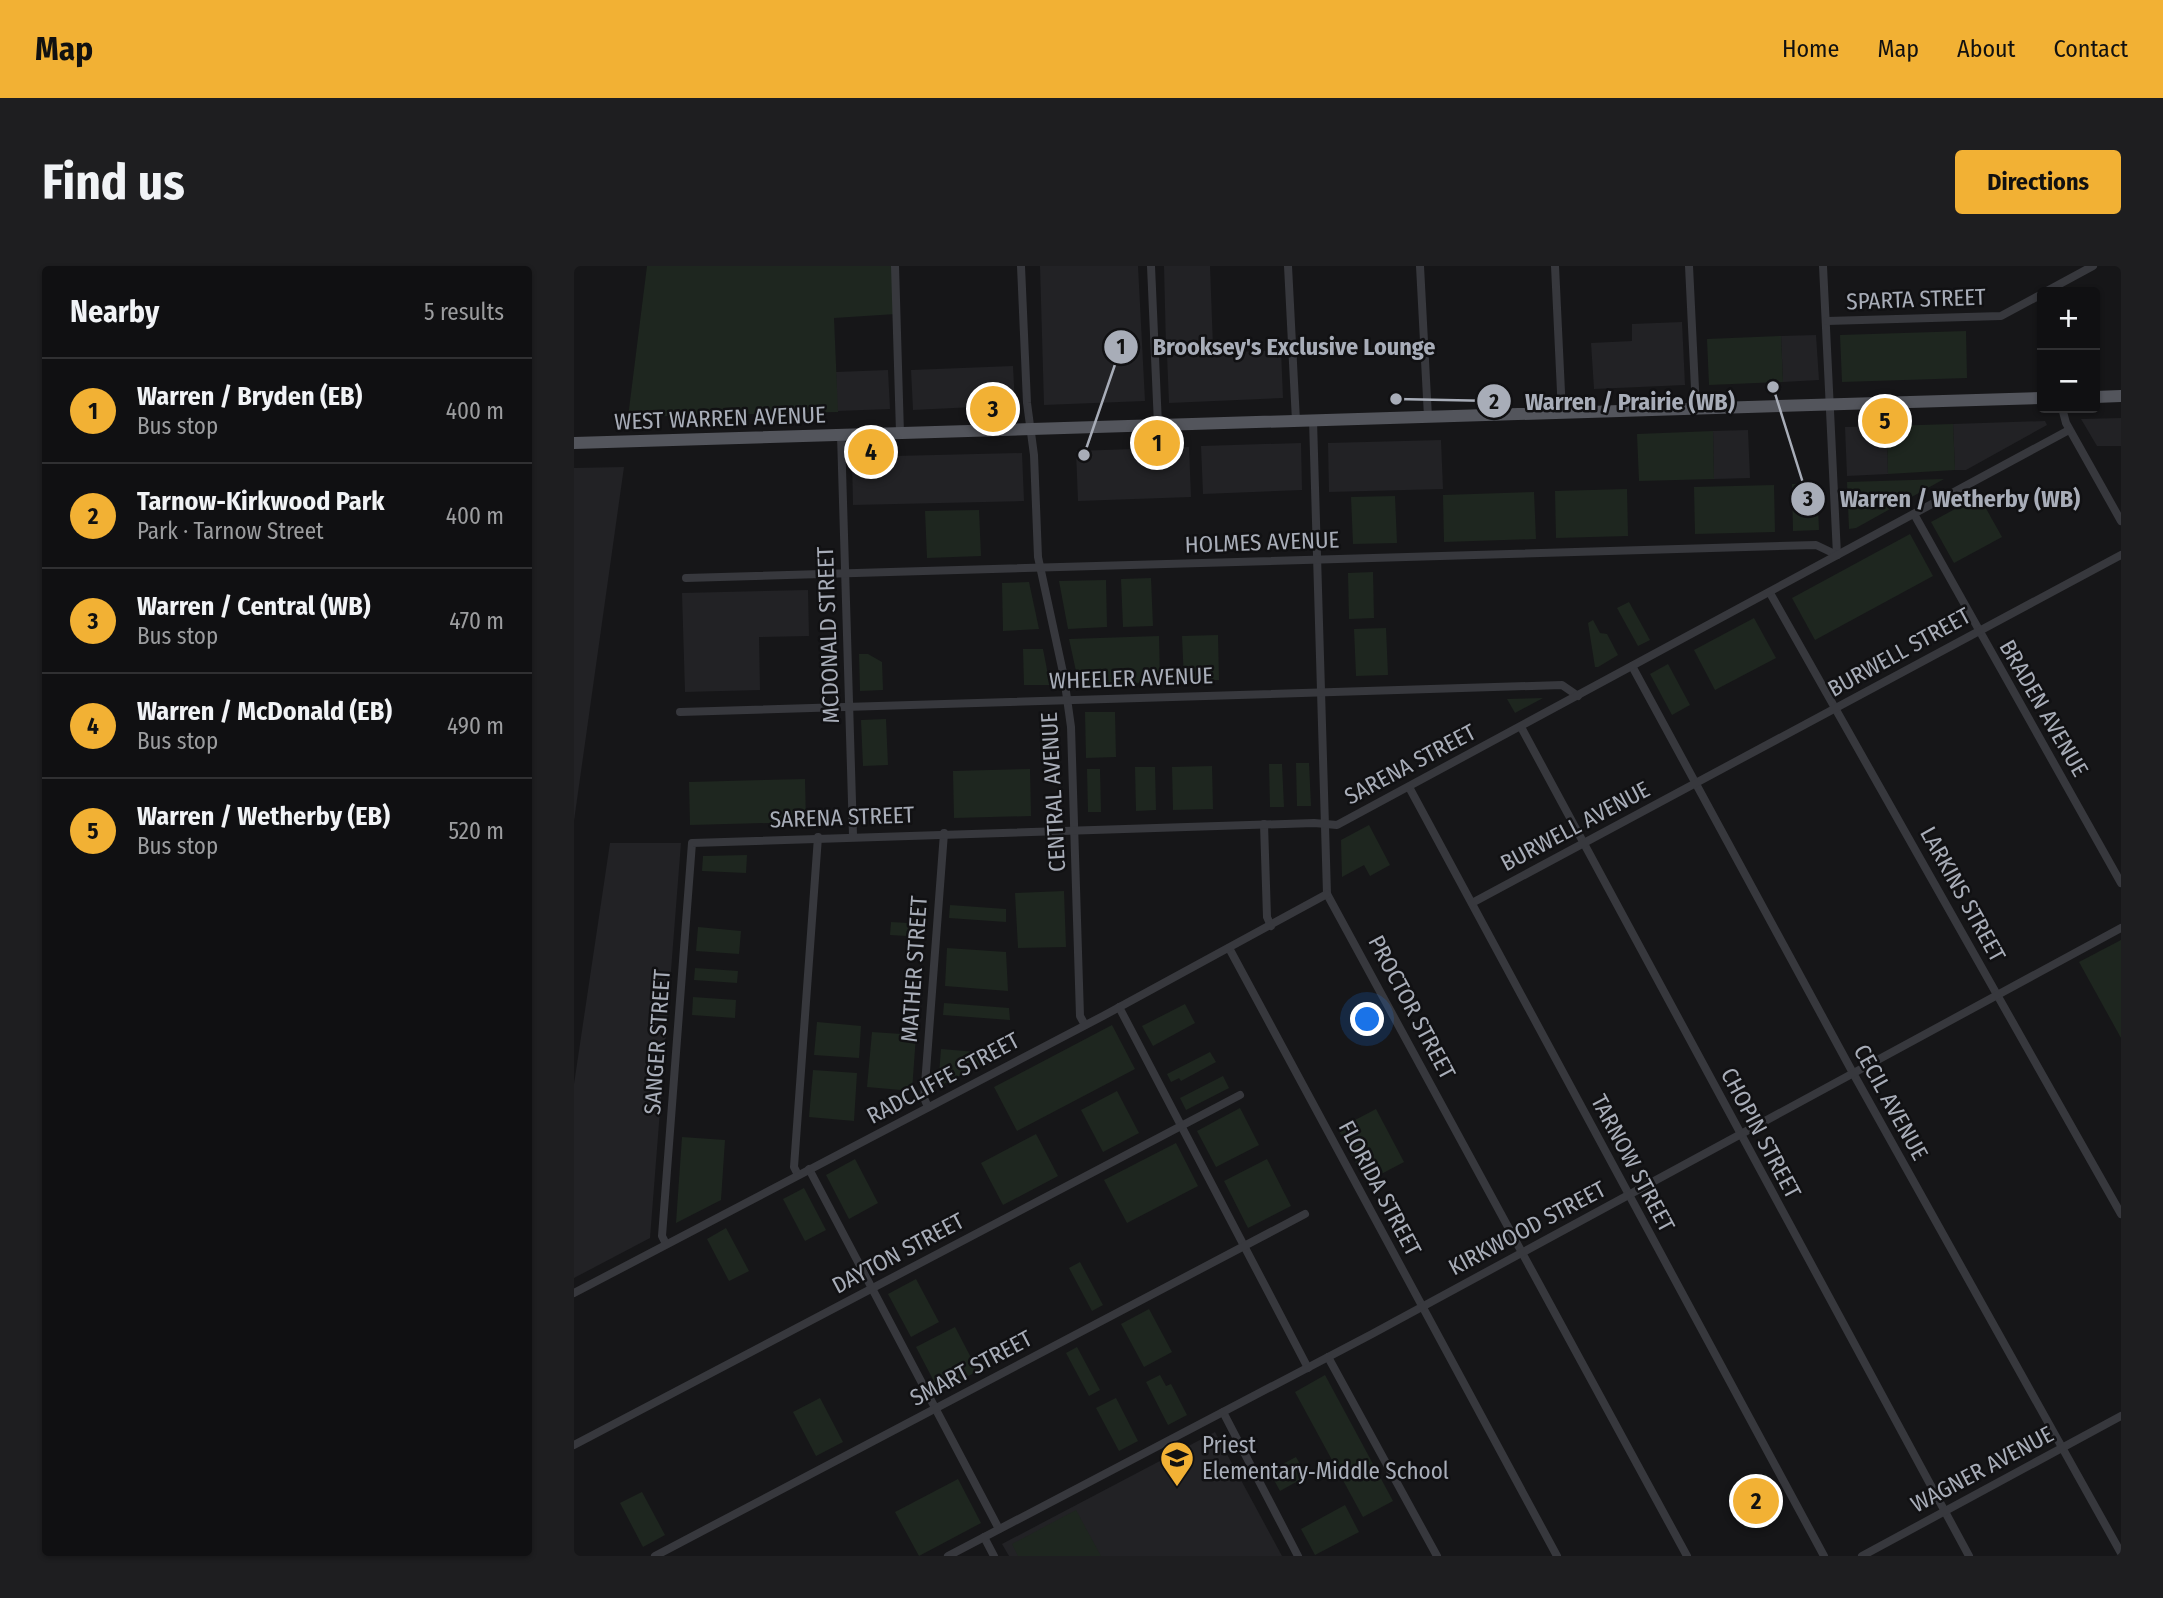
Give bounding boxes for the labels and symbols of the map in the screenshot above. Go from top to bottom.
street label: SPARTA STREET [1846,283,1987,315]
callout: Brooksey's Exclusive Lounge [1104,324,1449,369]
text: Brooksey's Exclusive Lounge [1153,333,1435,361]
text: 1 [1117,334,1125,360]
callout: Warren / Prairie (WB) [1476,379,1749,424]
pin: 3 [970,383,1016,435]
text: Warren / Prairie (WB) [1525,388,1735,416]
text: 2 [1488,389,1499,415]
pin: 5 [1862,395,1908,447]
street label: WEST WARREN AVENUE [614,400,826,436]
pin: 1 [1134,417,1180,469]
pin: 4 [848,426,894,478]
callout: Warren / Wetherby (WB) [1791,476,2095,521]
text: Warren / Wetherby (WB) [1840,485,2080,513]
text: 3 [1802,486,1813,512]
street label: HOLMES AVENUE [1184,525,1340,559]
street label: MCDONALD STREET [811,546,845,724]
street label: BURWELL STREET [1823,601,1976,703]
street label: BRADEN AVENUE [1994,635,2094,781]
street label: WHEELER AVENUE [1048,661,1214,695]
street label: CENTRAL AVENUE [1035,711,1071,873]
street label: SARENA STREET [1340,718,1481,810]
street label: BURWELL AVENUE [1496,775,1654,877]
street label: SARENA STREET [769,800,915,834]
street label: LARKINS STREET [1914,822,2012,967]
street label: MATHER STREET [895,894,933,1043]
street label: PROCTOR STREET [1362,930,1462,1084]
street label: SANGER STREET [638,968,676,1116]
your location [1350,1002,1384,1036]
street label: RADCLIFFE STREET [862,1026,1024,1130]
street label: CECIL AVENUE [1848,1039,1934,1165]
street label: CHOPIN STREET [1715,1063,1807,1203]
street label: TARNOW STREET [1585,1090,1681,1237]
street label: FLORIDA STREET [1333,1116,1428,1261]
street label: KIRKWOOD STREET [1444,1175,1611,1281]
street label: DAYTON STREET [827,1206,969,1300]
street label: SMART STREET [905,1324,1037,1412]
street label: WAGNER AVENUE [1906,1420,2058,1518]
place label: Priest Elementary‑Middle School [1202,1431,1449,1485]
school or university icon: Priest Elementary‑Middle School [1158,1439,1196,1488]
pin: 2 [1733,1475,1779,1527]

